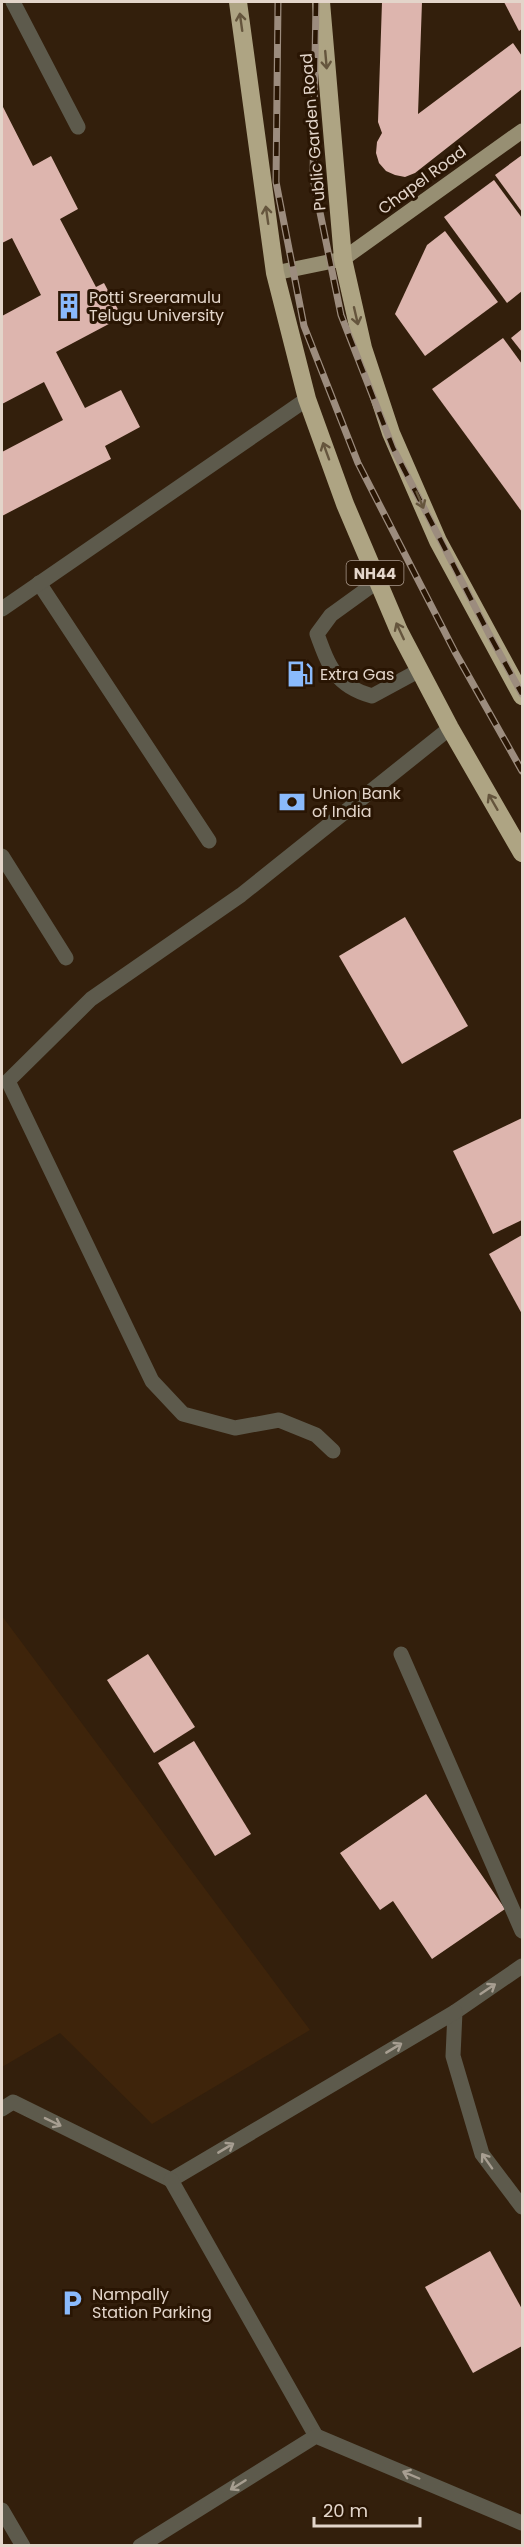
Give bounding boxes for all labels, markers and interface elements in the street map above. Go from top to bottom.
one-way arrow [235,13,246,33]
one-way arrow [321,49,332,69]
street label: Public Garden Road [295,52,331,212]
street label: Chapel Road [373,140,471,220]
one-way arrow [262,206,273,226]
place label: Potti Sreeramulu Telugu University [89,286,224,327]
building icon: Potti Sreeramulu Telugu University [54,291,84,321]
one-way arrow [351,307,363,326]
one-way arrow [319,442,330,461]
one-way arrow [415,491,426,509]
road number: NH44 [346,561,404,585]
one-way arrow [393,623,405,641]
fuel station icon: Extra Gas [285,659,315,689]
place label: Extra Gas [320,663,394,686]
place label: Union Bank of India [312,782,402,823]
bank icon: Union Bank of India [277,787,307,817]
one-way arrow [487,794,499,811]
one-way arrow [479,1983,496,1995]
one-way arrow [385,2042,402,2054]
one-way arrow [44,2117,62,2129]
one-way arrow [217,2141,234,2153]
one-way arrow [481,2153,493,2169]
place label: Nampally Station Parking [92,2283,212,2324]
parking icon: Nampally Station Parking [57,2288,87,2318]
one-way arrow [402,2469,420,2481]
one-way arrow [229,2478,246,2491]
scale bar [314,2490,420,2528]
text: 20 m [323,2498,368,2523]

